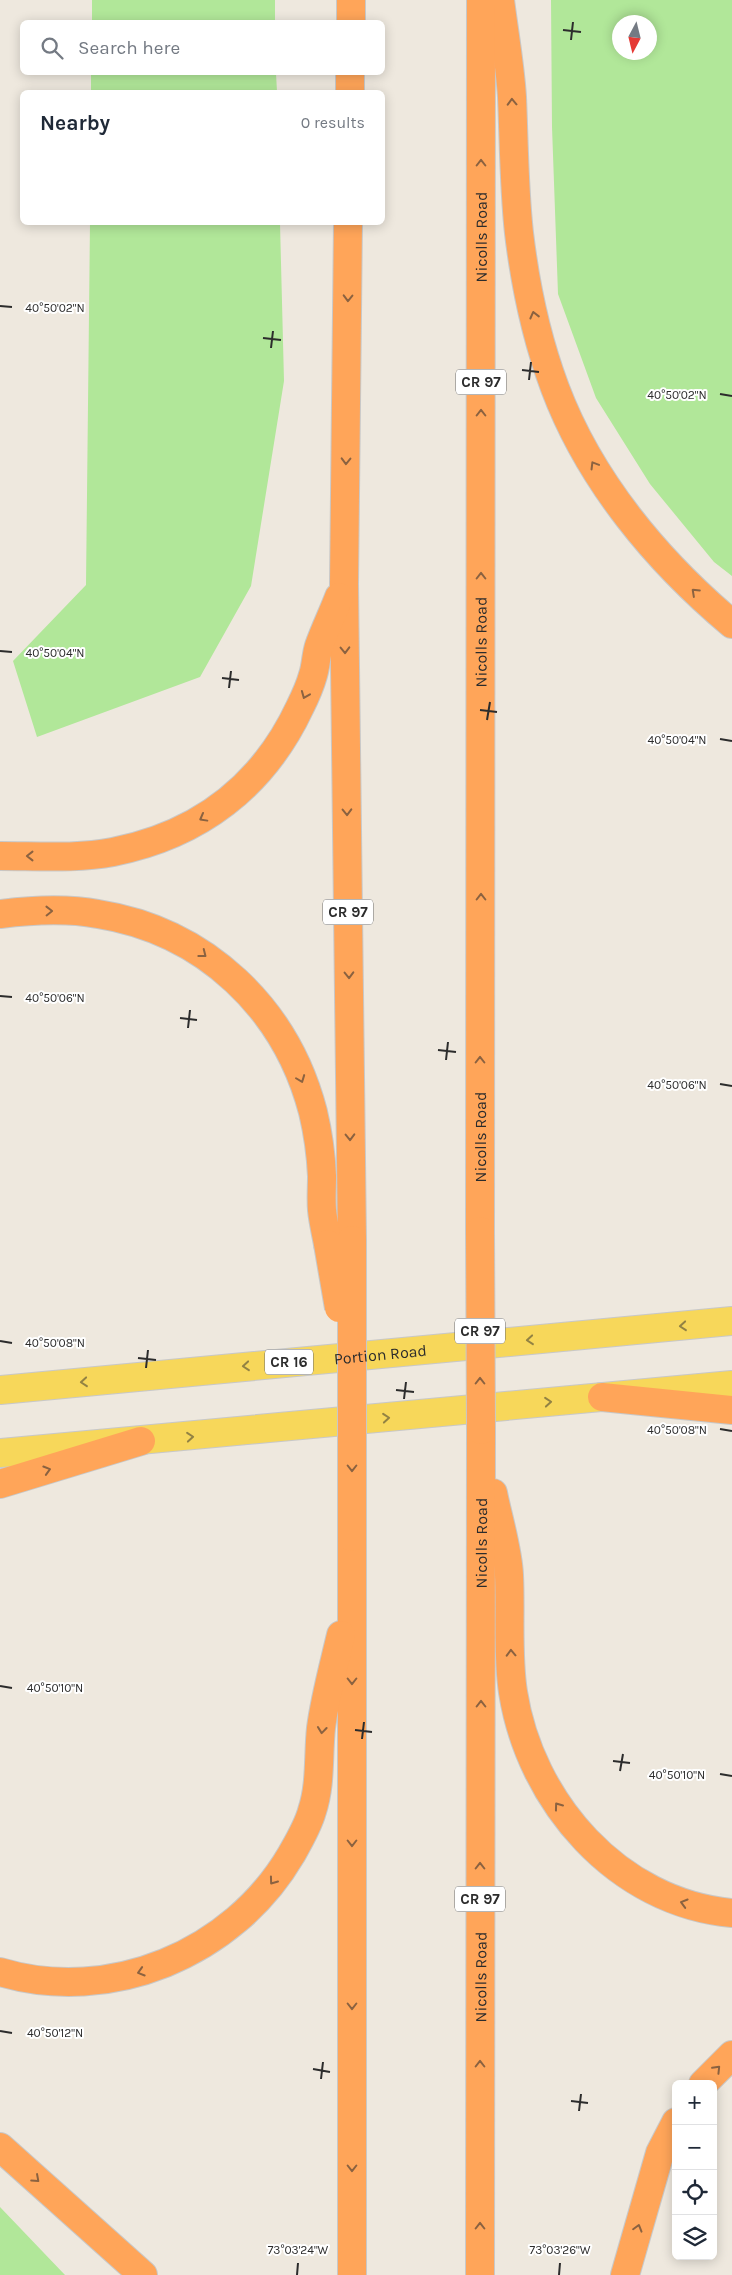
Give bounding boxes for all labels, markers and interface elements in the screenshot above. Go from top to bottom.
north arrow [612,15,657,60]
search box [20,20,385,75]
icon: search [38,34,66,62]
text: Search here [78,37,180,59]
one-way arrow [506,98,517,106]
text: Nearby [40,111,110,135]
text: 0 results [301,113,365,132]
one-way arrow [476,159,486,166]
street label: Nicolls Road [471,192,490,282]
one-way arrow [343,294,353,302]
text: 40°50'02"N [25,301,85,315]
one-way arrow [530,312,540,320]
road number: CR 97 [456,370,506,394]
text: 40°50'02"N [647,388,707,402]
one-way arrow [476,409,486,416]
one-way arrow [341,457,351,465]
one-way arrow [591,462,601,471]
one-way arrow [476,571,486,579]
one-way arrow [692,589,701,598]
street label: Nicolls Road [471,597,490,687]
text: 40°50'04"N [25,646,85,660]
one-way arrow [340,646,350,654]
one-way arrow [301,690,312,699]
text: 40°50'04"N [647,733,707,747]
one-way arrow [342,809,352,817]
one-way arrow [200,812,209,822]
one-way arrow [26,851,34,861]
one-way arrow [476,893,486,901]
road number: CR 97 [323,900,373,924]
one-way arrow [45,905,53,916]
one-way arrow [197,948,206,957]
one-way arrow [344,972,354,979]
text: 40°50'06"N [25,991,85,1005]
one-way arrow [475,1056,485,1064]
one-way arrow [295,1074,306,1083]
text: 40°50'06"N [647,1078,707,1092]
street label: Nicolls Road [471,1092,490,1182]
one-way arrow [345,1134,356,1142]
road number: CR 97 [455,1318,505,1344]
one-way arrow [679,1320,687,1331]
one-way arrow [526,1334,534,1345]
text: 40°50'08"N [25,1336,85,1350]
street label: Portion Road [333,1340,428,1368]
road number: CR 16 [265,1350,313,1374]
one-way arrow [242,1361,250,1372]
one-way arrow [80,1376,88,1387]
one-way arrow [475,1377,485,1385]
one-way arrow [544,1397,552,1408]
one-way arrow [382,1413,390,1424]
text: 40°50'08"N [647,1423,707,1437]
one-way arrow [186,1431,194,1442]
one-way arrow [347,1464,357,1472]
one-way arrow [42,1465,50,1475]
street label: Nicolls Road [471,1498,490,1588]
one-way arrow [505,1649,516,1657]
one-way arrow [347,1678,357,1685]
text: 40°50'10"N [27,1681,83,1695]
one-way arrow [476,1700,486,1708]
one-way arrow [317,1726,328,1734]
text: 40°50'10"N [649,1768,705,1782]
one-way arrow [556,1803,564,1812]
one-way arrow [347,1840,357,1848]
one-way arrow [475,1862,485,1870]
one-way arrow [270,1875,279,1885]
road number: CR 97 [455,1886,505,1912]
one-way arrow [681,1899,689,1909]
street label: Nicolls Road [471,1932,490,2022]
one-way arrow [138,1966,146,1976]
one-way arrow [347,2002,357,2010]
text: 40°50'12"N [27,2026,83,2040]
one-way arrow [475,2060,485,2068]
one-way arrow [711,2066,720,2075]
map controls [672,2080,717,2260]
button: + [672,2080,717,2125]
button: − [672,2125,717,2170]
one-way arrow [347,2165,357,2173]
button: locate [672,2170,717,2215]
one-way arrow [31,2174,40,2183]
button: layers [672,2215,717,2260]
one-way arrow [475,2222,485,2230]
one-way arrow [632,2224,643,2233]
text: 73°03'24"W [268,2243,329,2257]
text: 73°03'26"W [530,2243,591,2257]

